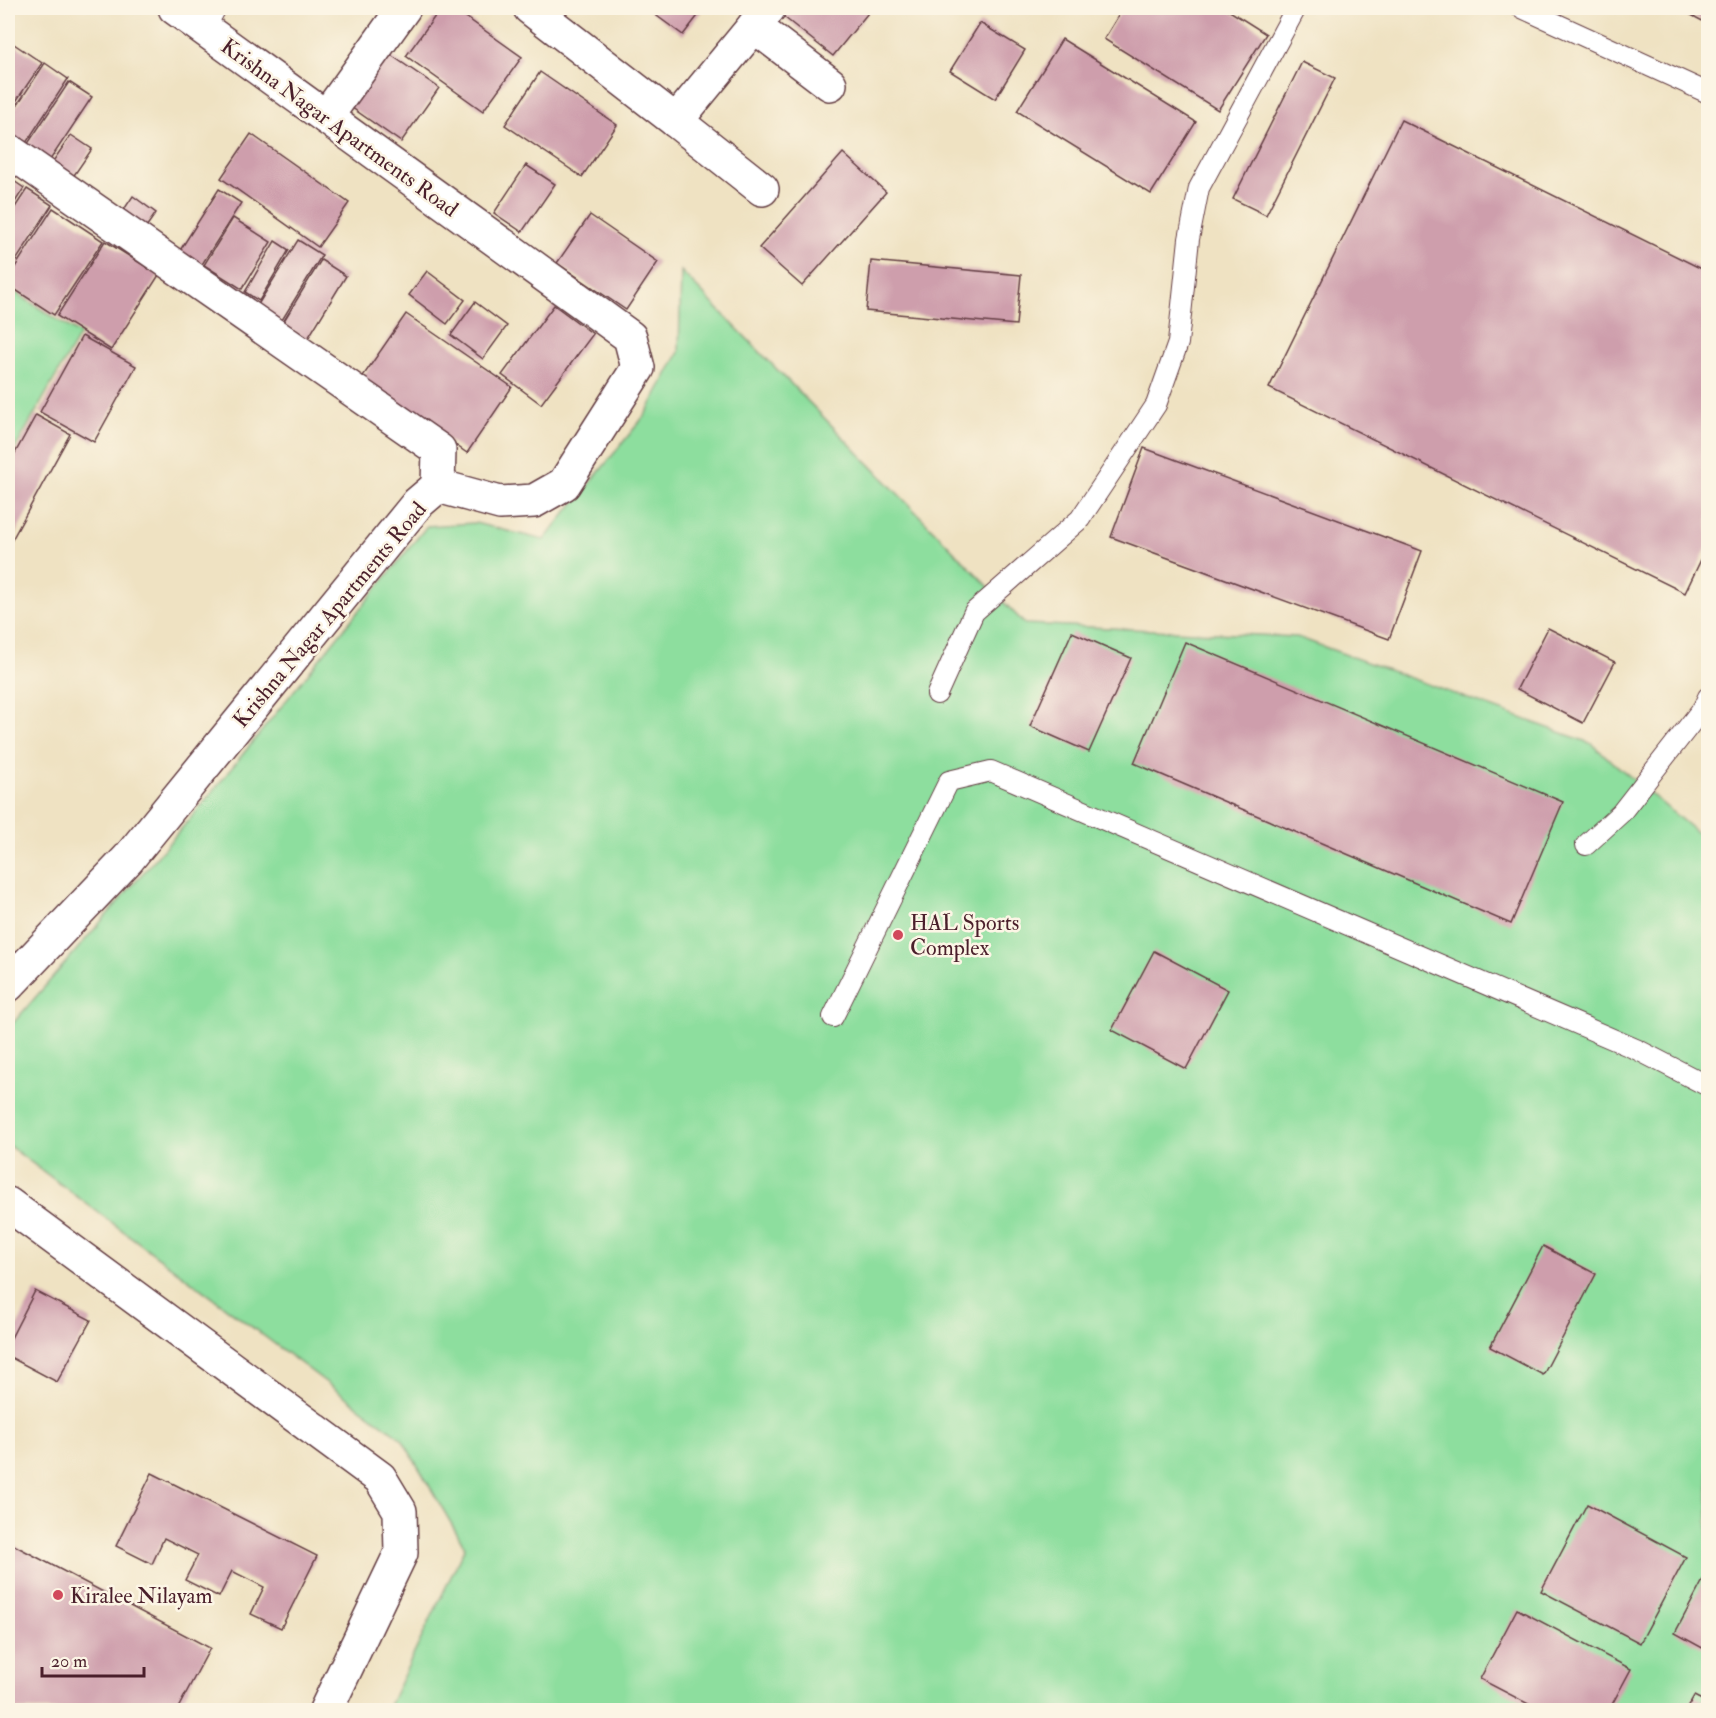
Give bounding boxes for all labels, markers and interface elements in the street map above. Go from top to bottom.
street label: Krishna Nagar Apartments Road [215,32,464,224]
street label: Krishna Nagar Apartments Road [227,496,433,734]
place label: HAL Sports Complex [910,909,1019,963]
marker: HAL Sports Complex [891,928,905,942]
place label: Kiralee Nilayam [70,1582,213,1610]
marker: Kiralee Nilayam [51,1588,65,1602]
scale bar [42,1640,144,1678]
text: 20 m [51,1650,87,1673]

